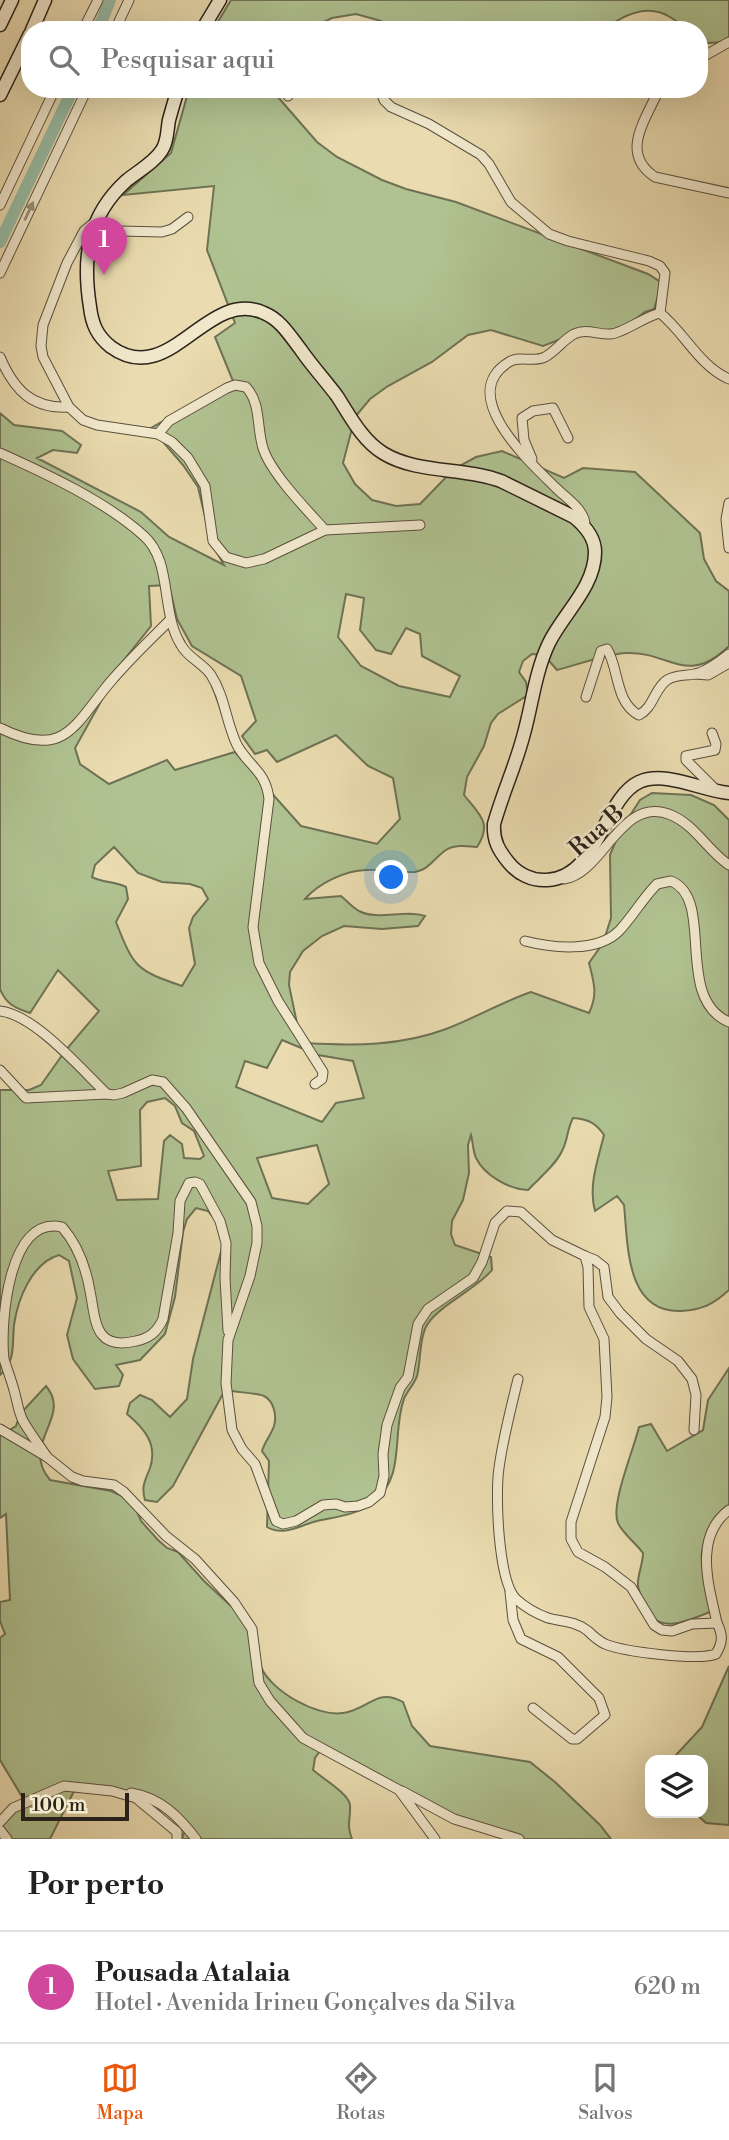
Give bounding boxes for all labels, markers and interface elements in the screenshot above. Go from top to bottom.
search box [21,21,708,98]
icon: search [45,41,83,79]
text: Pesquisar aqui [101,44,275,76]
one-way arrow [23,201,35,221]
pin: 1 [81,217,127,275]
street label: Rua B [563,798,631,864]
your location [374,860,408,894]
map controls [645,1755,708,1818]
button: layers [645,1755,708,1818]
scale bar [21,1790,130,1822]
text: 100 m [32,1793,85,1817]
text: Por perto [28,1866,164,1904]
text: Pousada Atalaia [95,1957,290,1989]
text: 1 [45,1973,57,2001]
text: 620 m [634,1973,701,2001]
text: Hotel · Avenida Irineu Gonçalves da Silva [95,1989,515,2017]
tab: Mapa [97,2059,144,2125]
tab: Rotas [337,2059,385,2125]
tab: Salvos [578,2059,632,2125]

